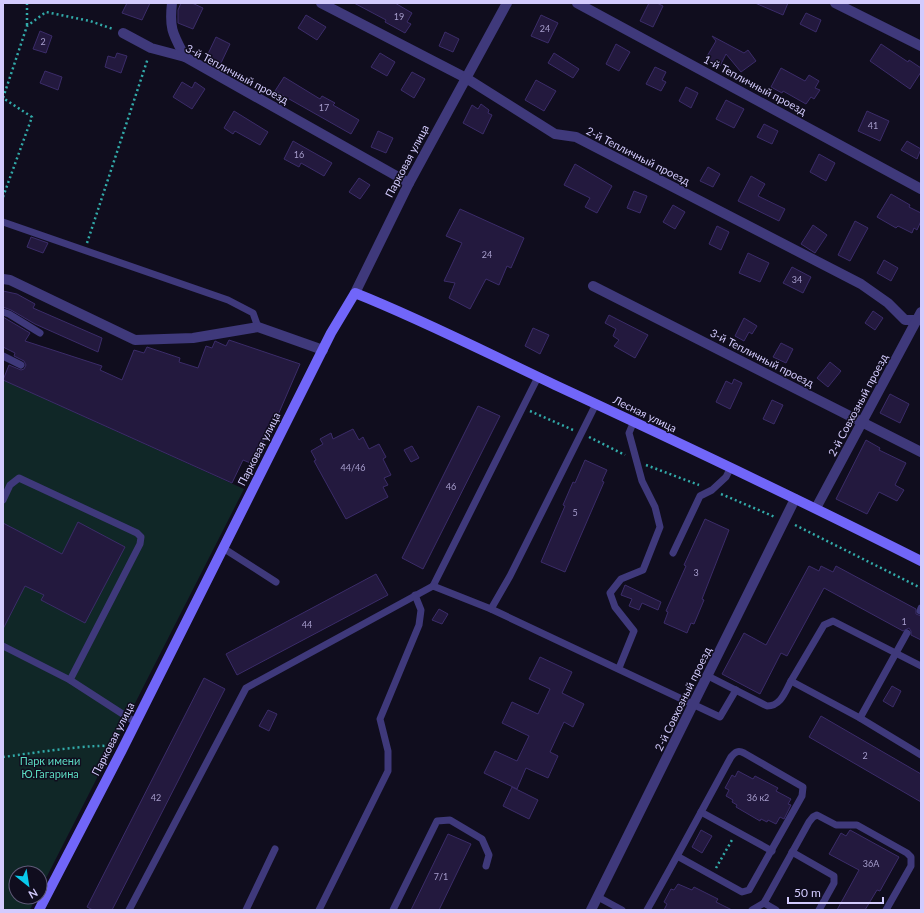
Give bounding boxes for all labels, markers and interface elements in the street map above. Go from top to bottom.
house number: 19 [394,11,404,22]
house number: 24 [540,23,550,34]
house number: 2 [40,36,46,47]
street label: 3-й Тепличный проезд [184,41,291,106]
street label: 1-й Тепличный проезд [702,52,809,117]
house number: 17 [319,102,329,113]
house number: 41 [868,120,878,131]
street label: Парковая улица [382,122,431,199]
street label: 2-й Тепличный проезд [584,124,692,187]
house number: 16 [294,149,304,160]
house number: 24 [482,249,492,260]
house number: 34 [792,274,802,285]
street label: 3-й Тепличный проезд [708,326,816,389]
street label: 2-й Совхозный проезд [825,351,890,458]
street label: Лесная улица [611,392,679,434]
street label: Парковая улица [234,410,283,488]
house number: 44/46 [341,462,365,473]
house number: 46 [446,481,456,492]
house number: 5 [572,507,578,518]
house number: 3 [693,567,699,578]
house number: 1 [901,616,907,627]
house number: 44 [302,619,312,630]
street label: 2-й Совхозный проезд [652,644,713,753]
street label: Парковая улица [88,700,137,778]
house number: 2 [862,750,868,761]
park label: Парк имени Ю.Гагарина [20,754,80,780]
house number: 42 [151,792,161,803]
house number: 36 к2 [747,792,769,803]
house number: 36А [863,858,880,869]
north arrow [8,865,48,905]
house number: 7/1 [434,871,448,882]
scale bar [788,879,883,905]
text: 50 m [794,885,821,900]
text: N [26,886,40,902]

